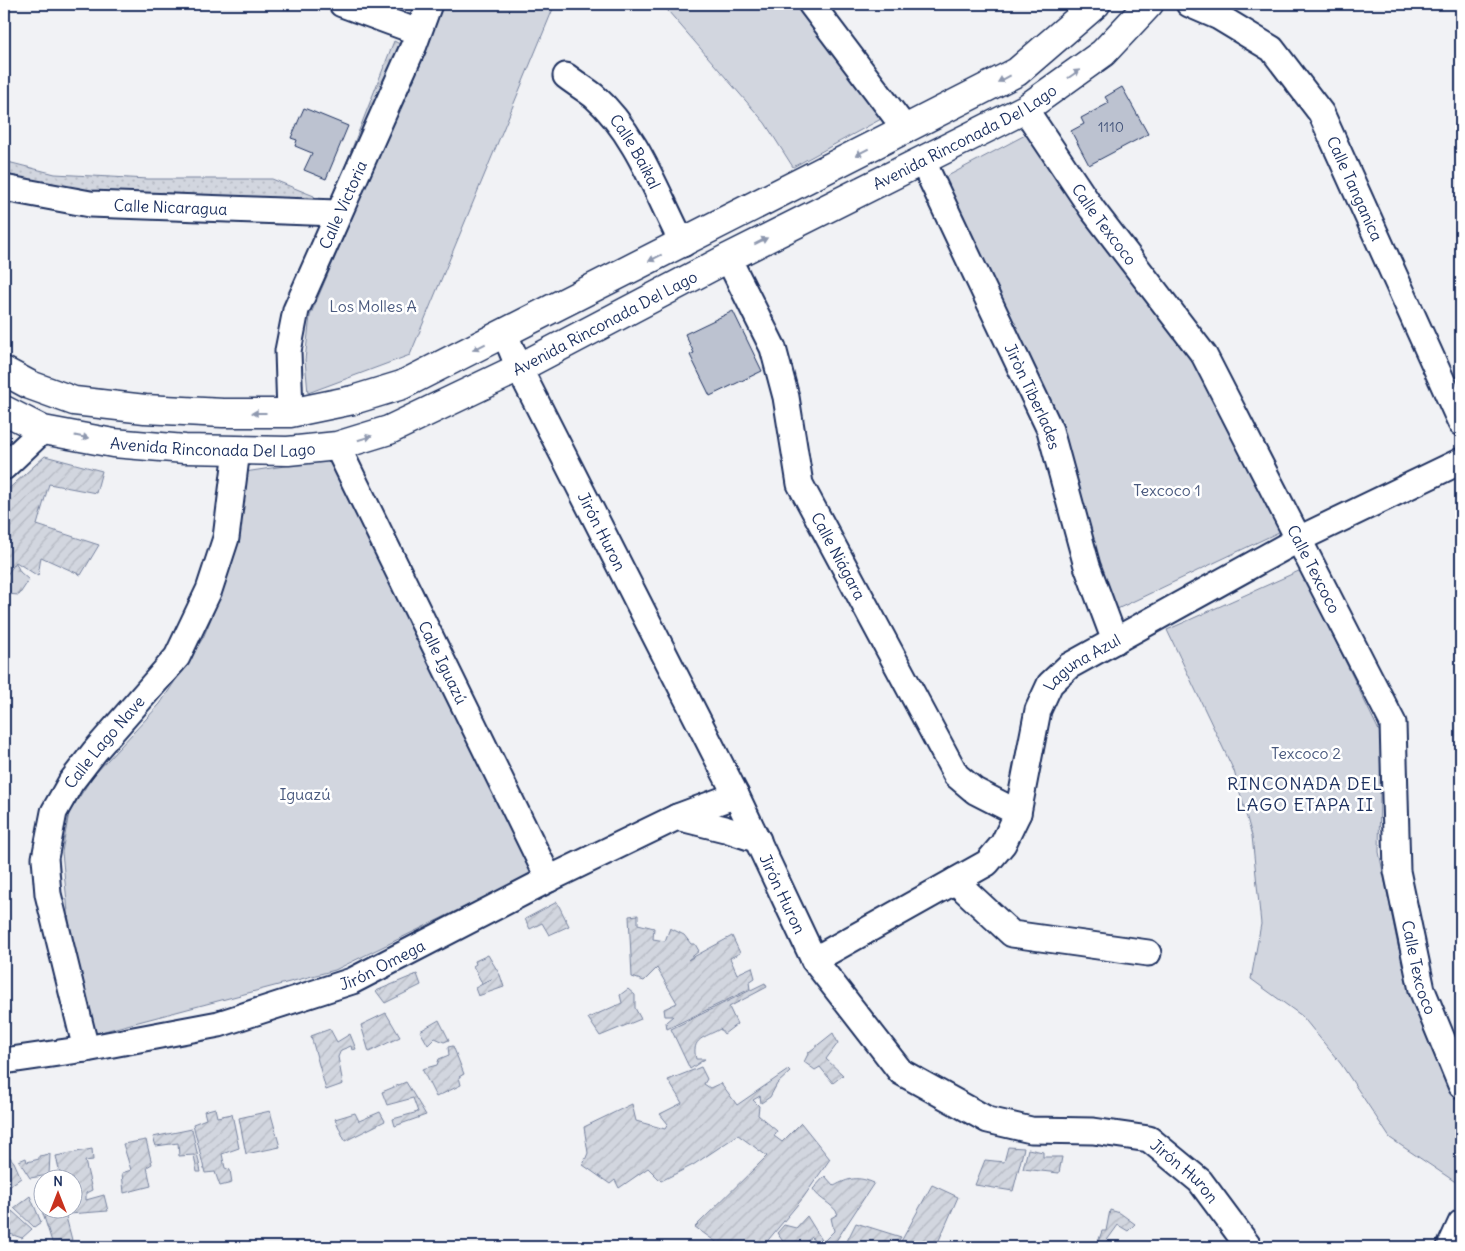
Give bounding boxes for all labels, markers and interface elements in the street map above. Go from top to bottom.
one-way arrow [1067,69,1081,79]
one-way arrow [997,75,1011,83]
street label: Avenida Rinconada Del Lago [869,80,1060,194]
street label: Calle Baikal [605,110,665,192]
house number: 1110 [1098,118,1124,136]
street label: Calle Tanganica [1323,133,1387,244]
one-way arrow [855,148,870,156]
street label: Calle Victoria [314,157,371,252]
street label: Calle Texcoco [1068,180,1141,269]
street label: Calle Nicaragua [113,195,228,219]
one-way arrow [754,237,768,245]
one-way arrow [648,254,662,262]
street label: Avenida Rinconada Del Lago [509,266,700,380]
park label: Los Molles A [329,296,417,316]
street label: Jiròn Tiberlades [1000,340,1065,451]
one-way arrow [472,343,486,351]
one-way arrow [251,409,267,417]
one-way arrow [75,433,90,441]
street label: Avenida Rinconada Del Lago [109,433,316,461]
one-way arrow [358,433,373,441]
park label: Texcoco 1 [1133,480,1201,500]
street label: Jirón Huron [574,489,630,574]
street label: Calle Niágara [807,509,870,603]
street label: Calle Texcoco [1283,521,1345,617]
street label: Calle Iguazú [414,618,472,707]
street label: Laguna Azul [1039,630,1124,693]
street label: Calle Lago Nave [60,691,149,792]
park label: Texcoco 2 [1271,743,1341,763]
district label: RINCONADA DEL LAGO ETAPA II [1227,772,1383,816]
park label: Iguazú [279,784,331,804]
street label: Jirón Huron [755,851,810,937]
street label: Calle Texcoco [1398,918,1441,1017]
street label: Jirón Omega [337,935,428,994]
street label: Jirón Huron [1146,1134,1223,1207]
north arrow [32,1168,82,1218]
text: N [53,1172,63,1190]

